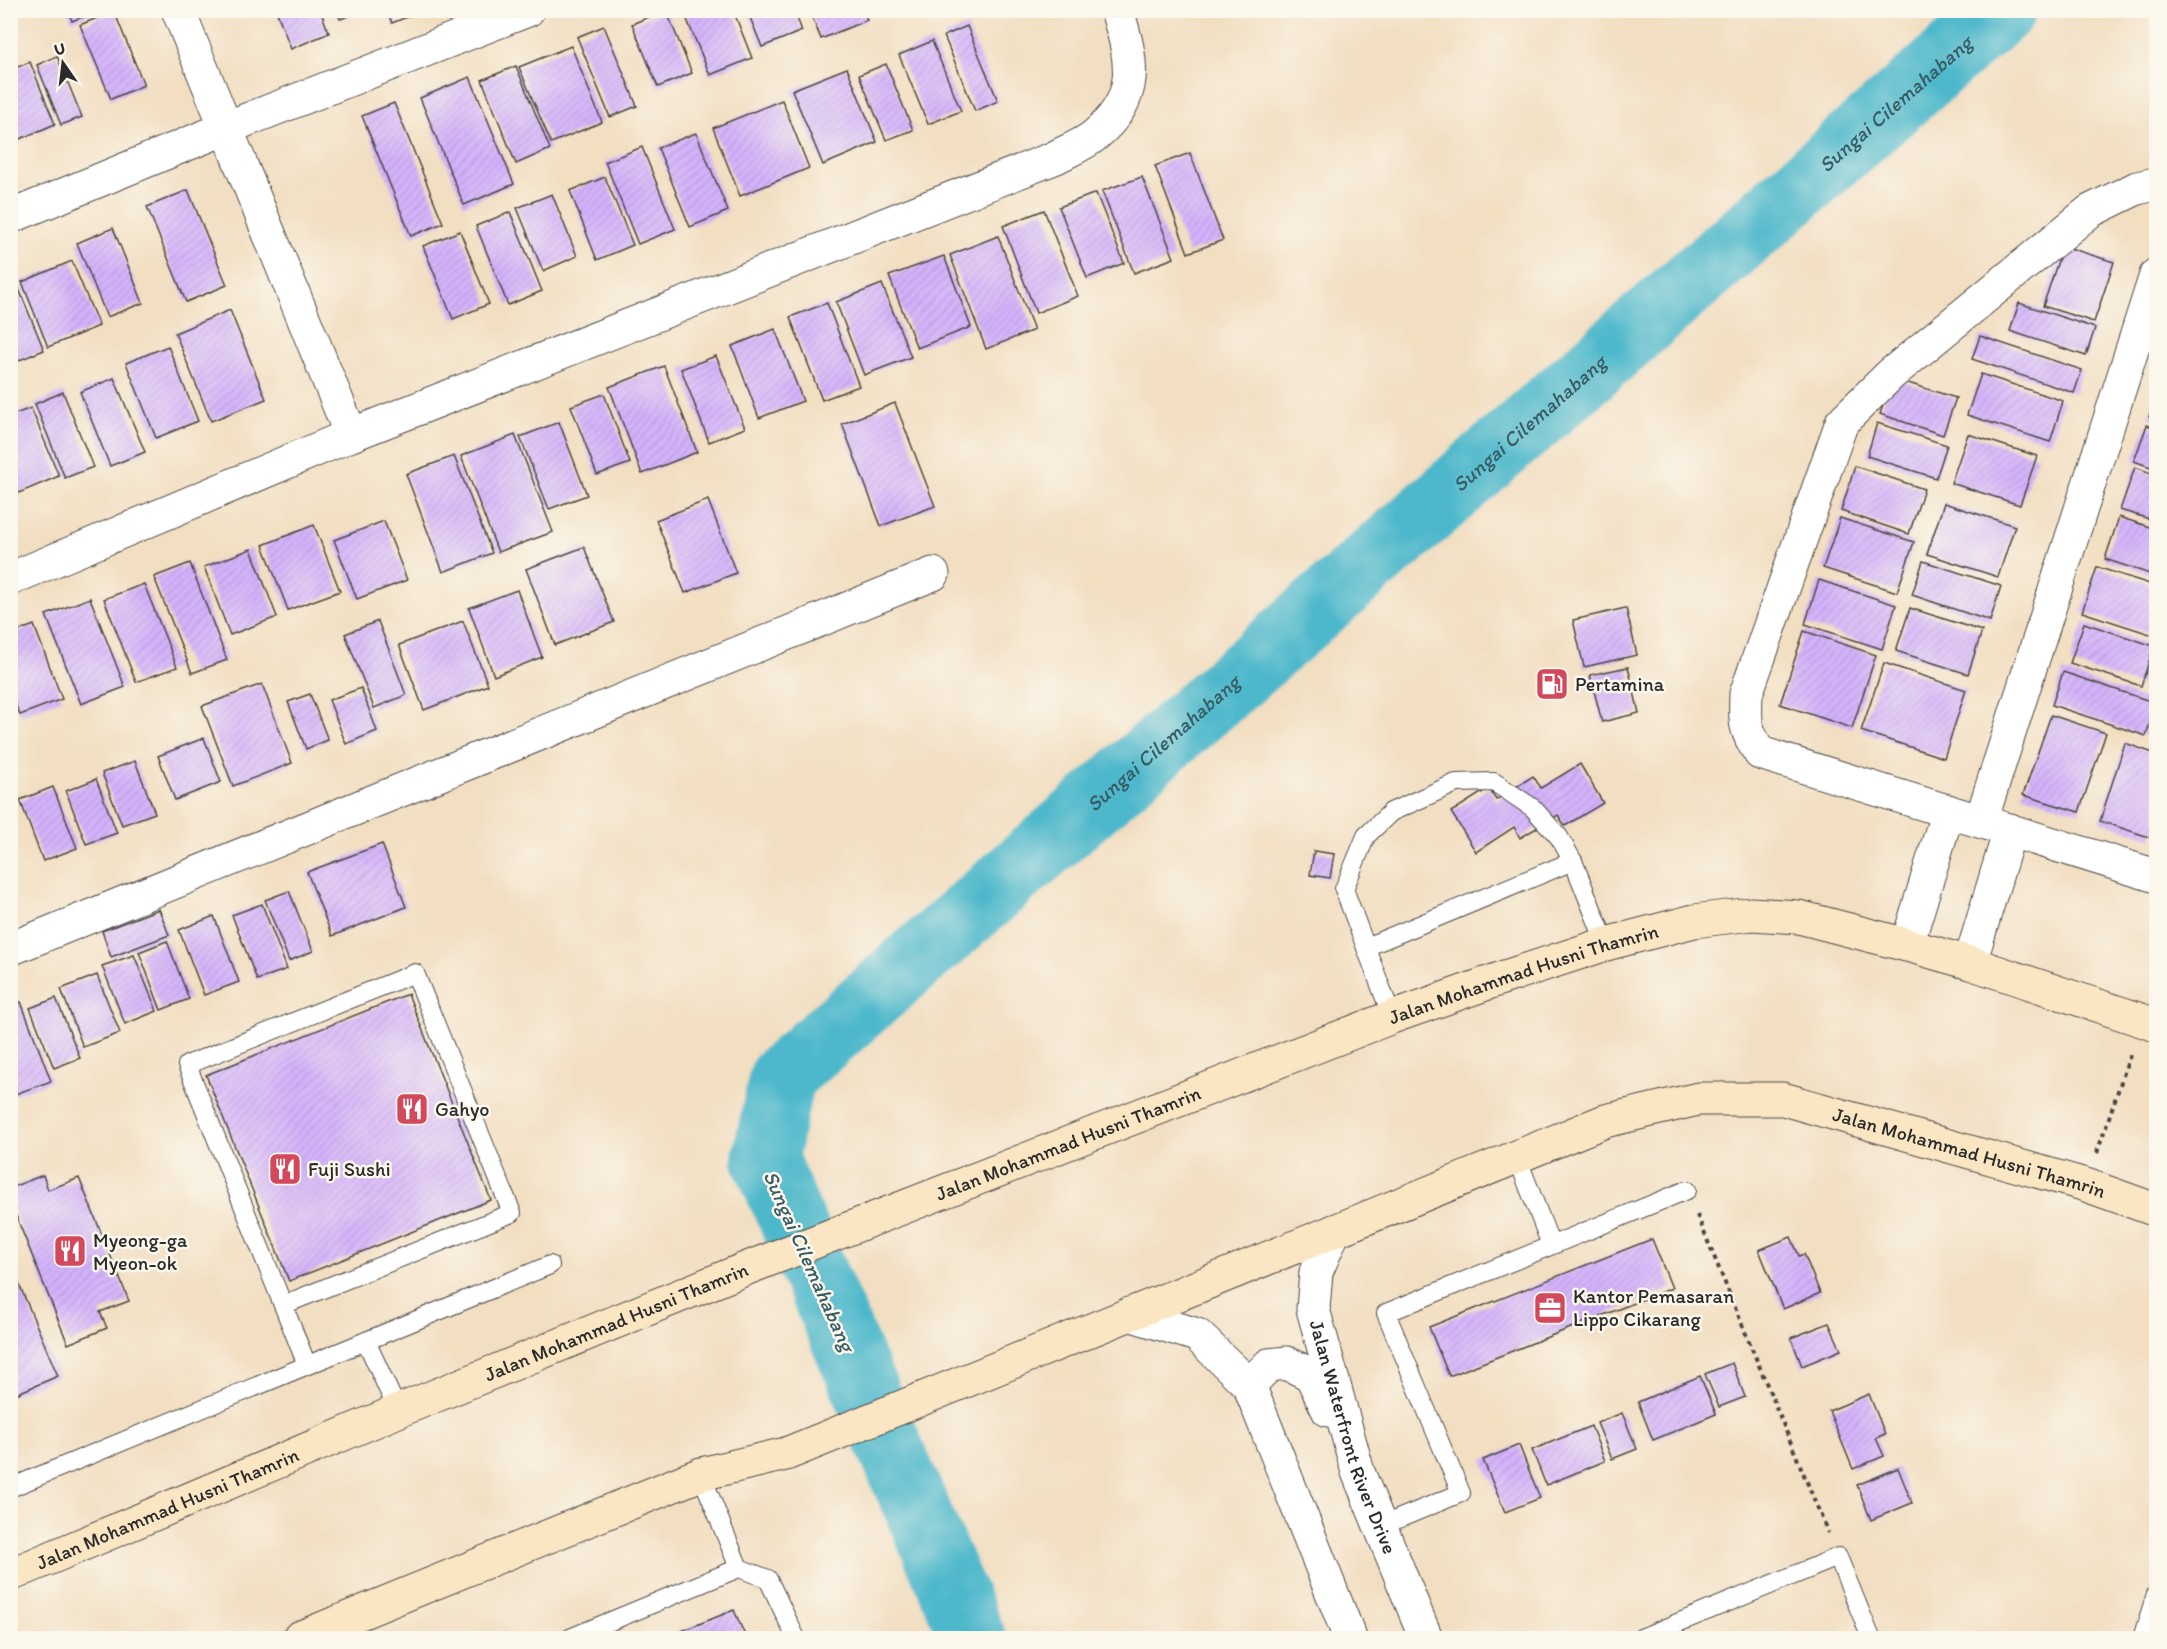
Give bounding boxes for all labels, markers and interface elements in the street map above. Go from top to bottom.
water label: Sungai Cilemahabang [1813,28,1979,177]
north arrow [33,33,93,93]
text: U [52,38,67,59]
water label: Sungai Cilemahabang [1447,348,1613,497]
fuel station icon: Pertamina [1534,666,1570,702]
water label: Sungai Cilemahabang [1081,668,1246,816]
place label: Pertamina [1575,672,1665,696]
street label: Jalan Mohammad Husni Thamrin [1385,919,1661,1029]
street label: Jalan Mohammad Husni Thamrin [932,1081,1204,1206]
restaurant icon: Gahyo [394,1091,430,1127]
place label: Gahyo [435,1097,490,1121]
street label: Jalan Mohammad Husni Thamrin [1830,1102,2109,1203]
restaurant icon: Fuji Sushi [267,1151,303,1187]
place label: Fuji Sushi [308,1157,391,1181]
water label: Sungai Cilemahabang [758,1167,862,1357]
place label: Myeong-ga Myeon-ok [93,1228,188,1275]
restaurant icon: Myeong-ga Myeon-ok [52,1233,88,1269]
street label: Jalan Mohammad Husni Thamrin [481,1257,752,1386]
place label: Kantor Pemasaran Lippo Cikarang [1573,1284,1734,1331]
office icon: Kantor Pemasaran Lippo Cikarang [1532,1290,1568,1326]
street label: Jalan Waterfront River Drive [1305,1317,1402,1557]
street label: Jalan Mohammad Husni Thamrin [33,1442,302,1575]

